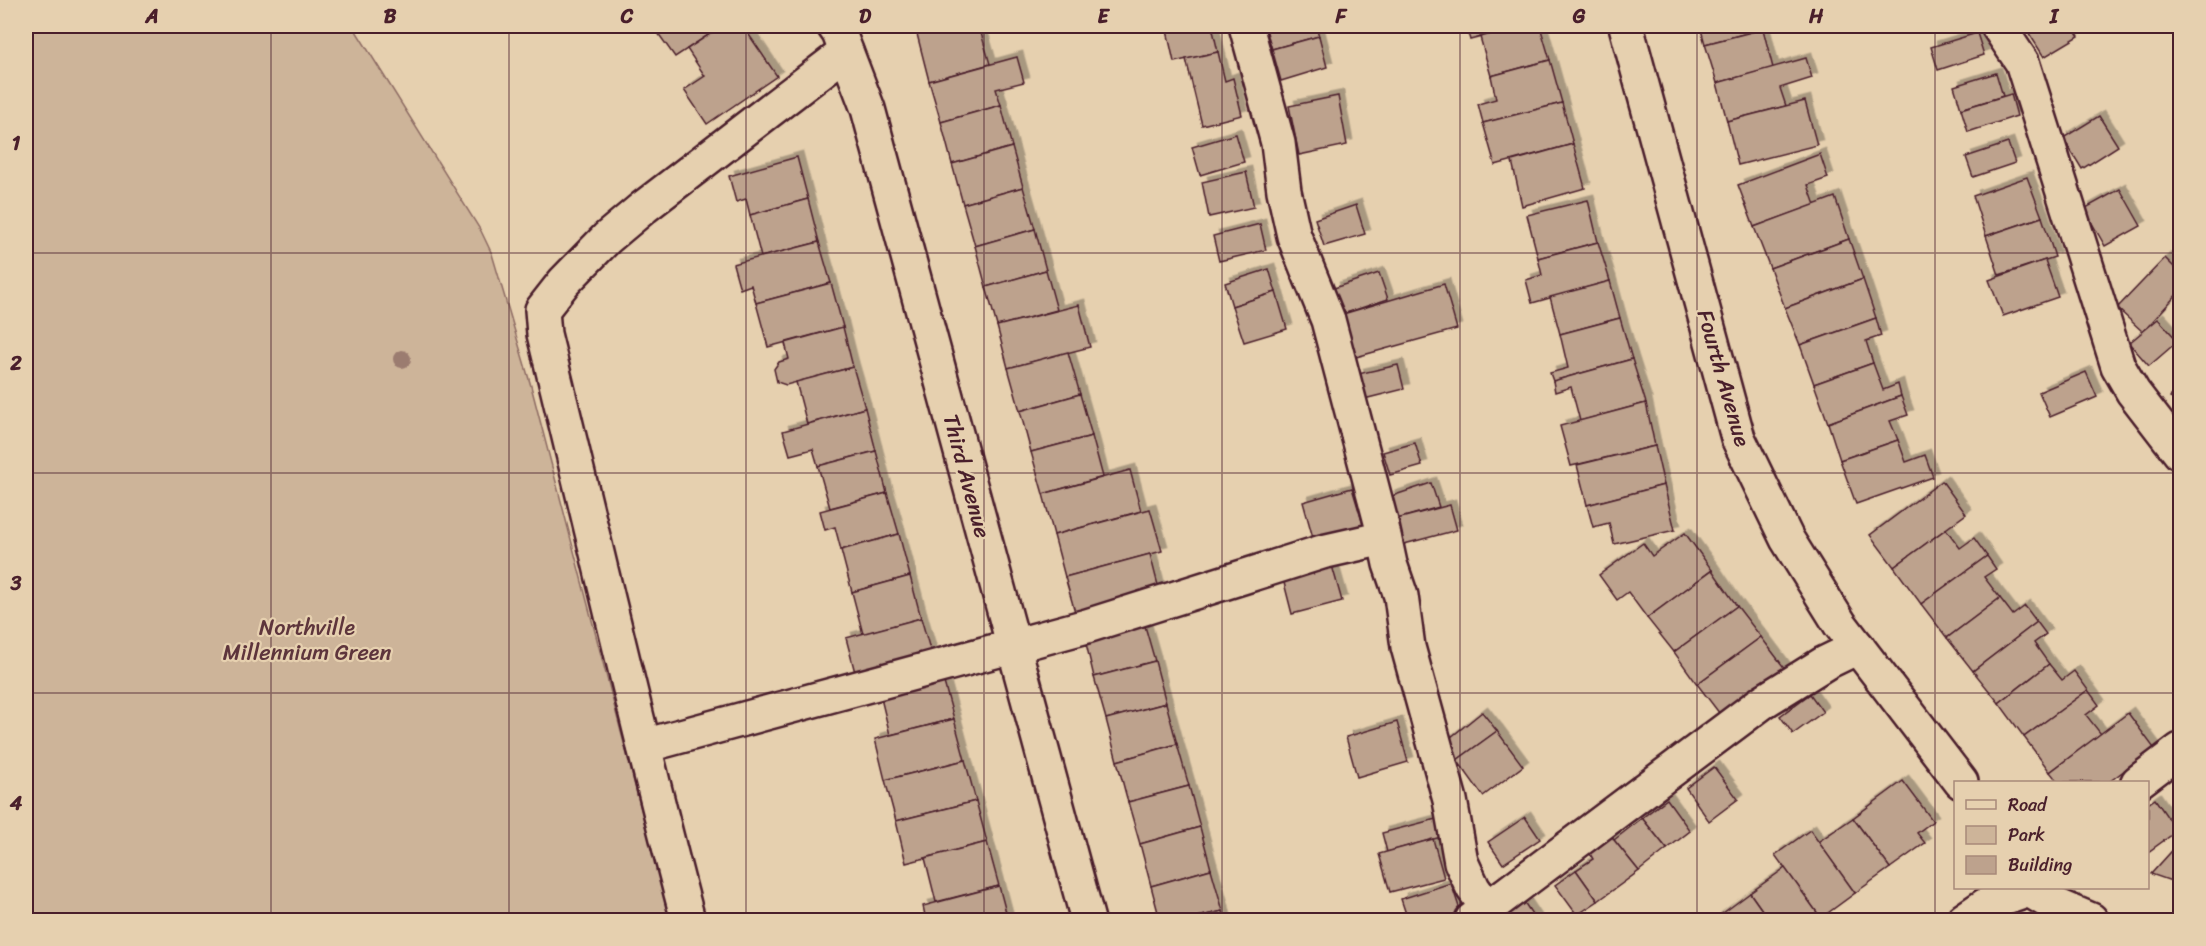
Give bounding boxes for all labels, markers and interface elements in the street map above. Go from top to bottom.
text: A [144,0,159,34]
text: B [384,0,397,34]
text: C [620,0,634,34]
text: D [859,0,872,34]
text: E [1097,0,1110,34]
text: F [1335,0,1348,34]
text: G [1572,0,1586,34]
text: H [1808,0,1824,34]
text: I [2049,0,2060,34]
text: 1 [12,126,21,161]
street label: Fourth Avenue [1686,305,1762,452]
text: 2 [9,346,22,381]
street label: Third Avenue [932,410,1002,542]
text: 3 [10,566,22,601]
park label: Northville Millennium Green [223,608,391,672]
legend [1954,781,2149,889]
text: 4 [9,786,23,821]
text: Road [2008,789,2048,821]
text: Park [2008,819,2045,851]
text: Building [2008,849,2072,881]

